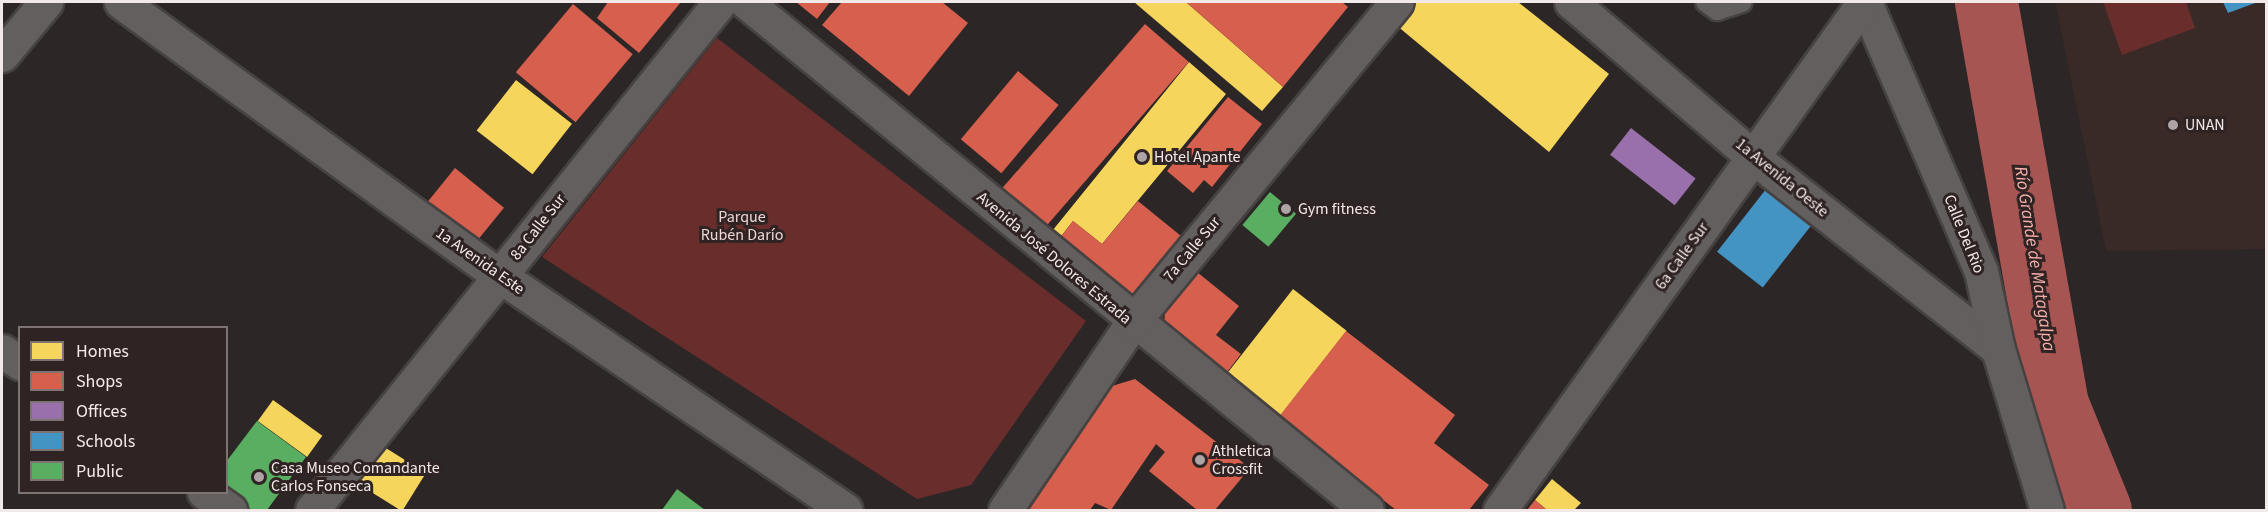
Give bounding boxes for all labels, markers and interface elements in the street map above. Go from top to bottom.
place label: UNAN [2185,115,2225,135]
marker: UNAN [2166,118,2180,132]
street label: 1a Avenida Oeste [1732,135,1832,221]
place label: Hotel Apante [1154,147,1241,167]
marker: Hotel Apante [1135,150,1149,164]
water label: Río Grande de Matagalpa [2009,165,2059,353]
street label: Avenida José Dolores Estrada [973,188,1135,328]
street label: 8a Calle Sur [506,190,570,264]
street label: Calle Del Rio [1940,192,1988,276]
place label: Gym fitness [1298,199,1376,219]
marker: Gym fitness [1279,202,1293,216]
park label: Parque Rubén Darío [701,207,783,245]
street label: 7a Calle Sur [1159,213,1225,285]
street label: 6a Calle Sur [1651,219,1713,293]
street label: 1a Avenida Este [432,223,528,299]
legend [18,326,228,494]
text: Homes [76,339,129,364]
text: Shops [76,369,123,394]
text: Offices [76,399,127,424]
text: Schools [76,429,135,454]
place label: Athletica Crossfit [1212,441,1271,479]
marker: Athletica Crossfit [1193,453,1207,467]
place label: Casa Museo Comandante Carlos Fonseca [271,458,440,496]
text: Public [76,459,123,484]
marker: Casa Museo Comandante Carlos Fonseca [252,470,266,484]

